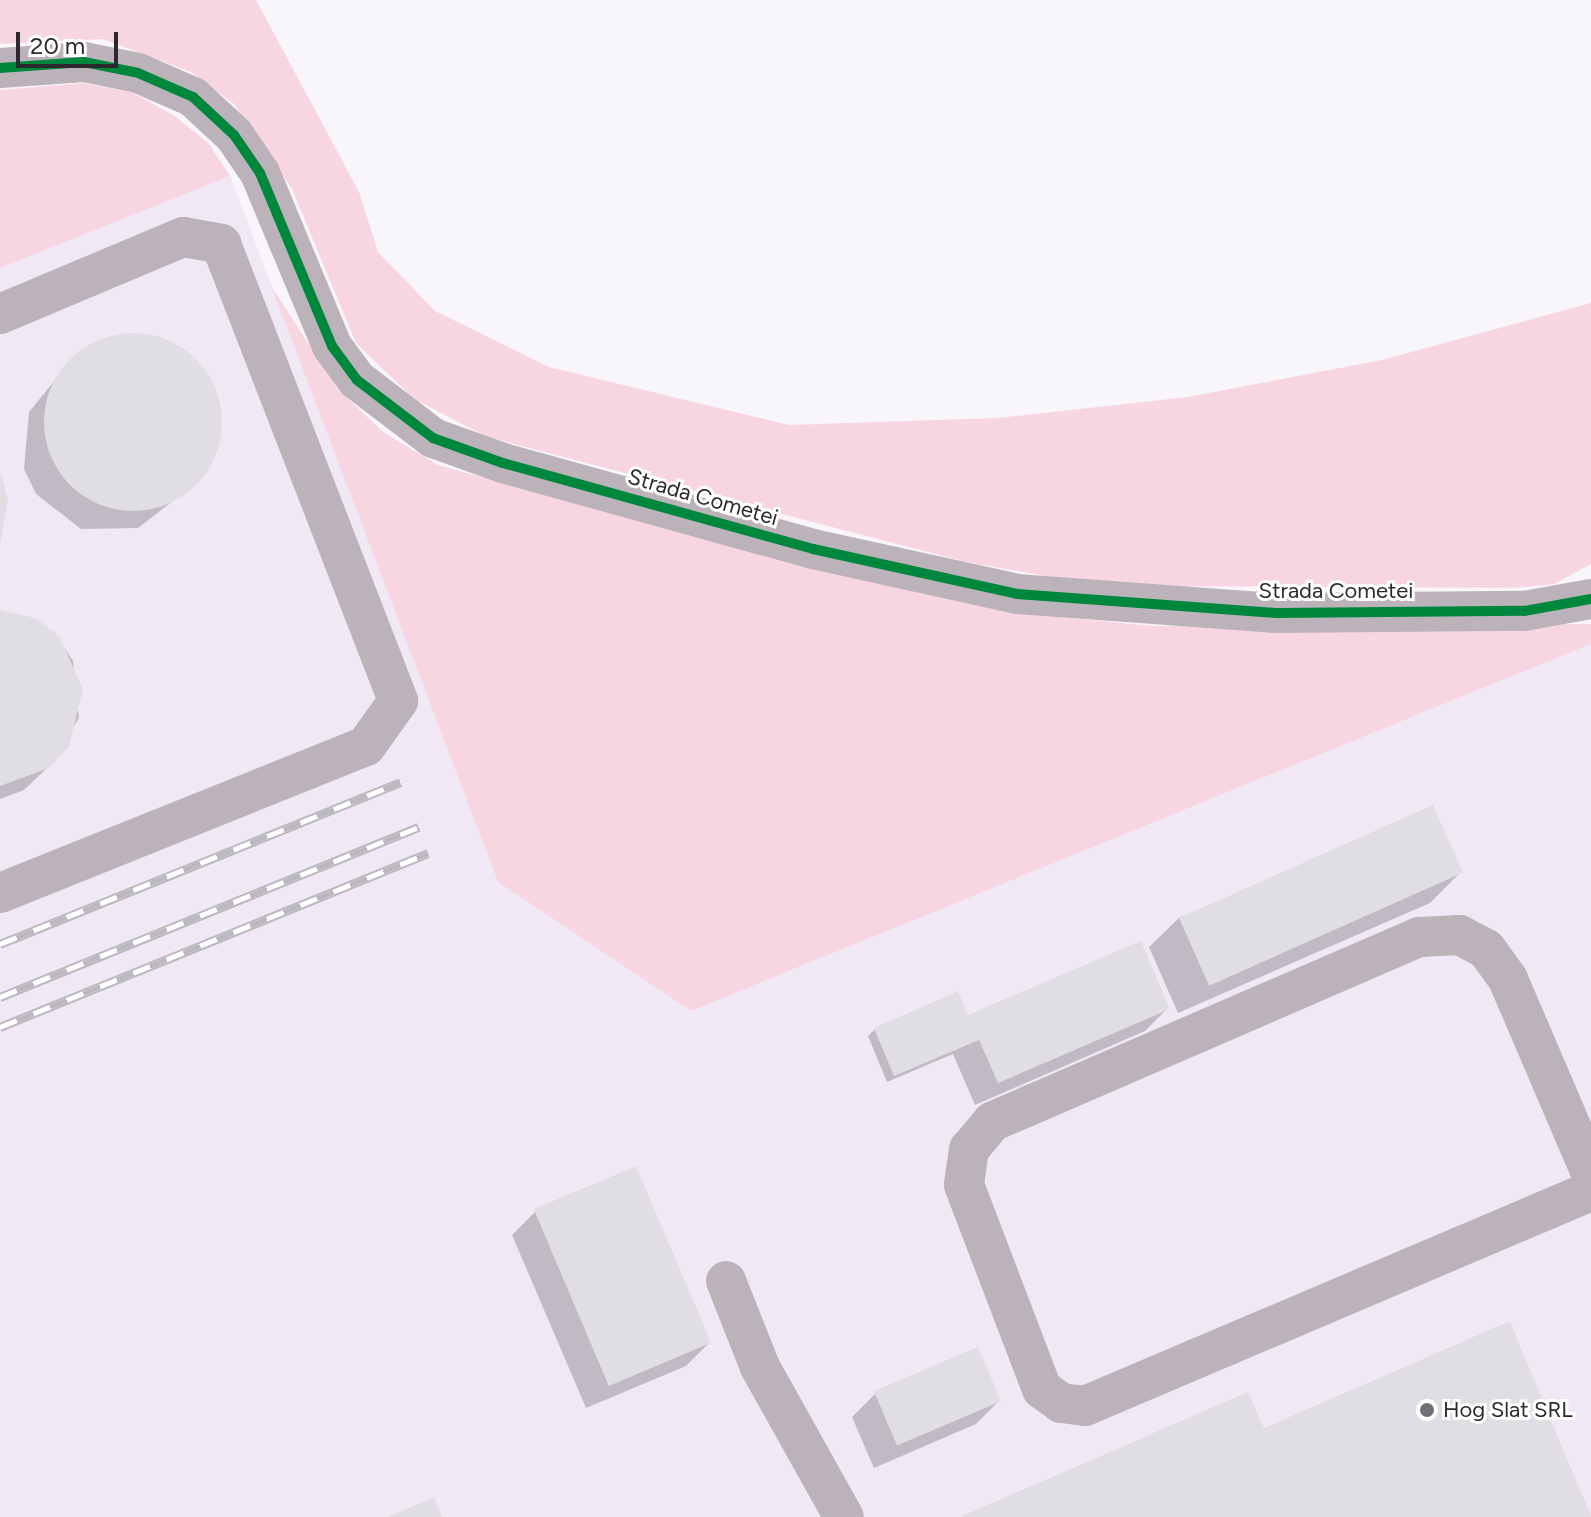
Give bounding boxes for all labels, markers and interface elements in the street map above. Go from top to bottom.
scale bar [20,16,122,66]
text: 20 m [30,31,85,60]
street label: Strada Cometei [625,463,781,531]
street label: Strada Cometei [1259,578,1413,604]
place label: Hog Slat SRL [1443,1397,1573,1423]
marker: Hog Slat SRL [1418,1401,1436,1419]

